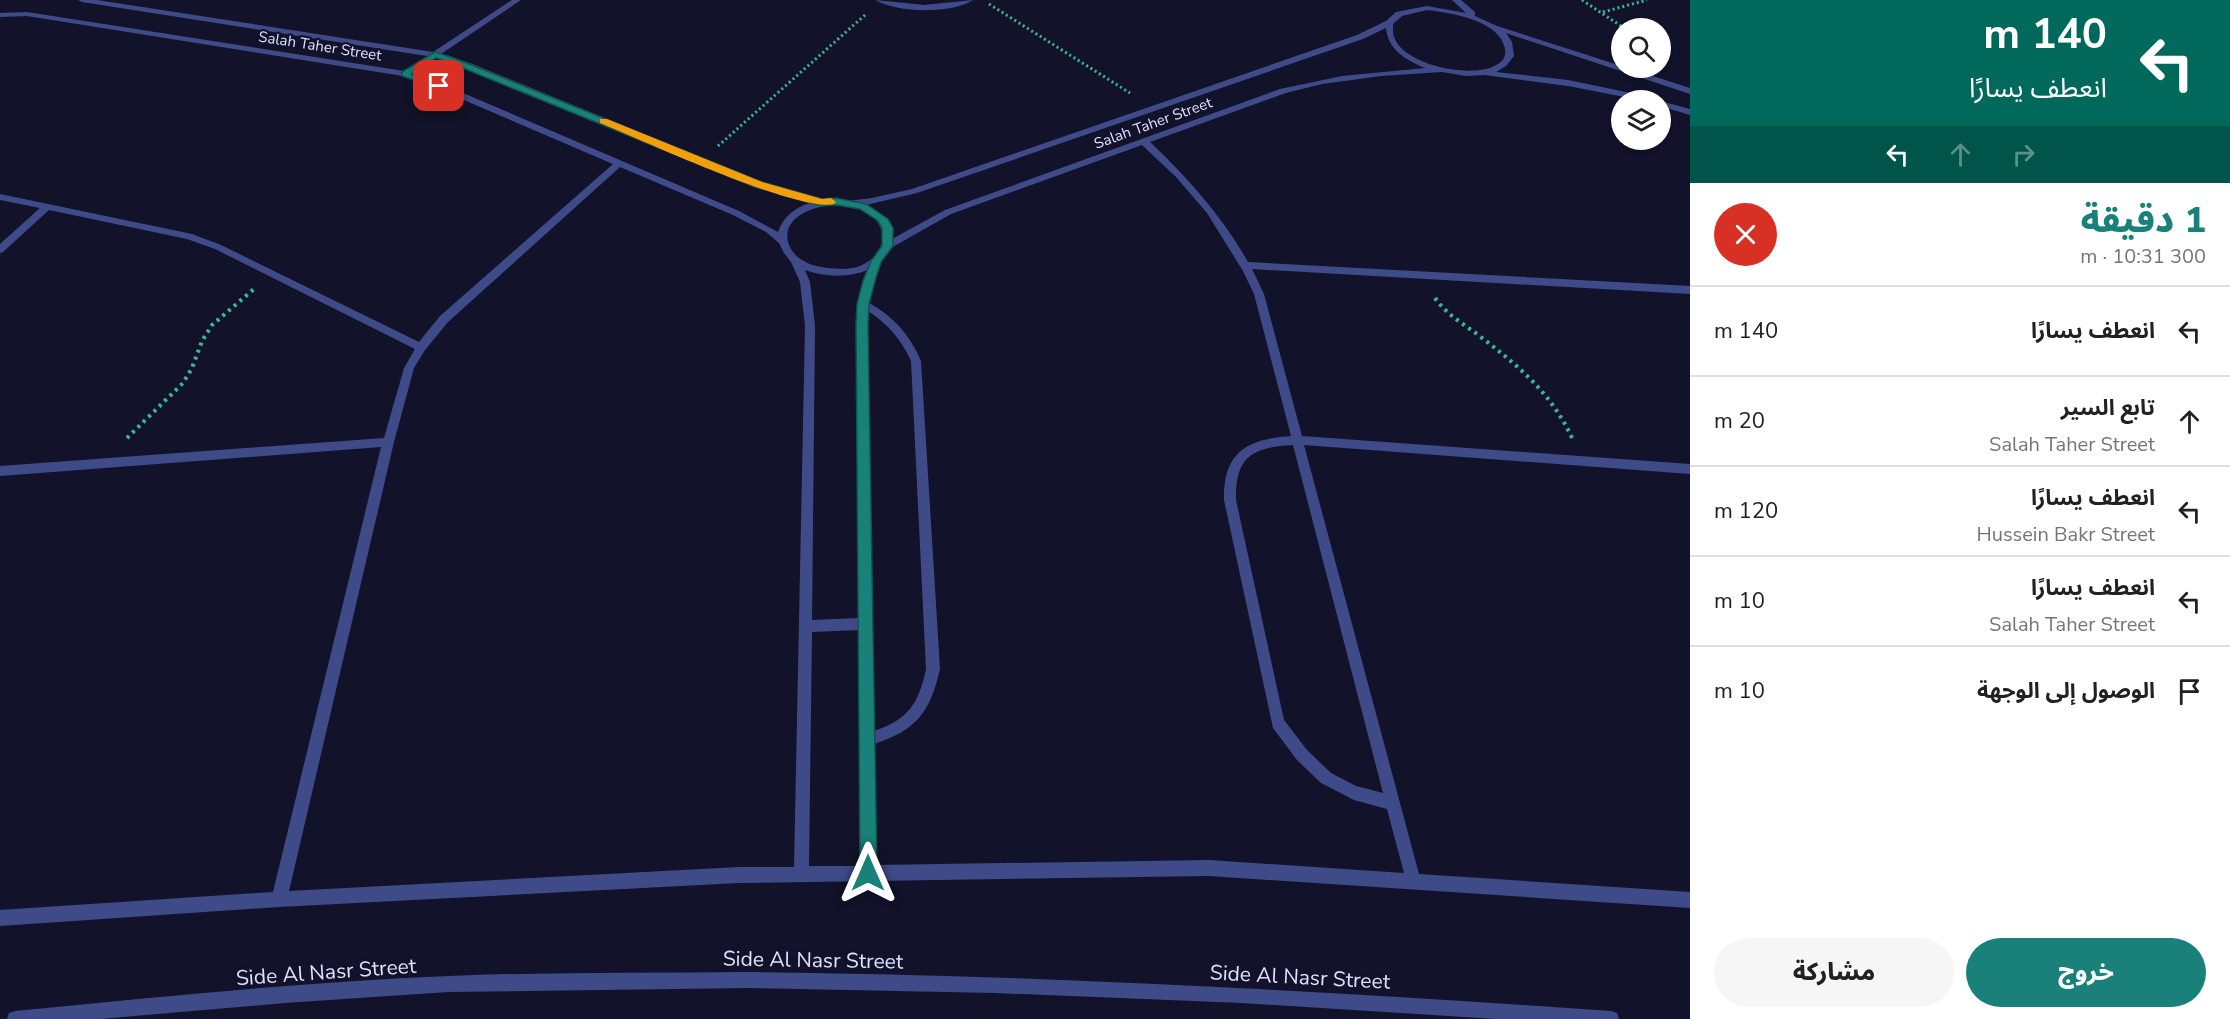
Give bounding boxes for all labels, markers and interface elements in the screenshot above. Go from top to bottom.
text: 140 m [1983,6,2107,63]
map controls [1611,18,1671,150]
button: search [1611,18,1671,78]
icon: left [2128,24,2206,102]
street label: Salah Taher Street [257,26,384,66]
pin [413,60,464,111]
icon: arrive [422,69,455,102]
text: انعطف يسارًا [1969,70,2107,107]
button: layers [1611,90,1671,150]
street label: Salah Taher Street [1091,92,1216,154]
icon: left [1881,138,1914,171]
icon: ahead [1944,138,1977,171]
icon: right [2007,138,2040,171]
text: 1 دقيقة [2080,196,2206,245]
button: close [1714,203,1777,266]
text: 300 m · 10:31 [2080,243,2206,270]
icon: left [2173,315,2206,348]
text: 140 m [1714,316,1778,346]
text: انعطف يسارًا [2031,316,2155,346]
text: تابع السير [2061,393,2155,423]
icon: ahead [2173,405,2206,438]
text: 20 m [1714,406,1765,436]
text: Salah Taher Street [1989,431,2155,458]
text: انعطف يسارًا [2031,483,2155,513]
icon: left [2173,495,2206,528]
text: 120 m [1714,496,1778,526]
text: Hussein Bakr Street [1977,521,2155,548]
text: انعطف يسارًا [2031,573,2155,603]
icon: left [2173,585,2206,618]
text: 10 m [1714,586,1765,616]
text: Salah Taher Street [1989,611,2155,638]
icon: arrive [2173,675,2206,708]
text: 10 m [1714,676,1765,706]
text: الوصول إلى الوجهة [1977,676,2155,706]
position arrow [836,841,900,905]
button: مشاركة [1714,938,1954,1007]
button: خروج [1966,938,2206,1007]
street label: Side Al Nasr Street [723,944,904,976]
street label: Side Al Nasr Street [235,952,418,992]
street label: Side Al Nasr Street [1209,958,1392,996]

